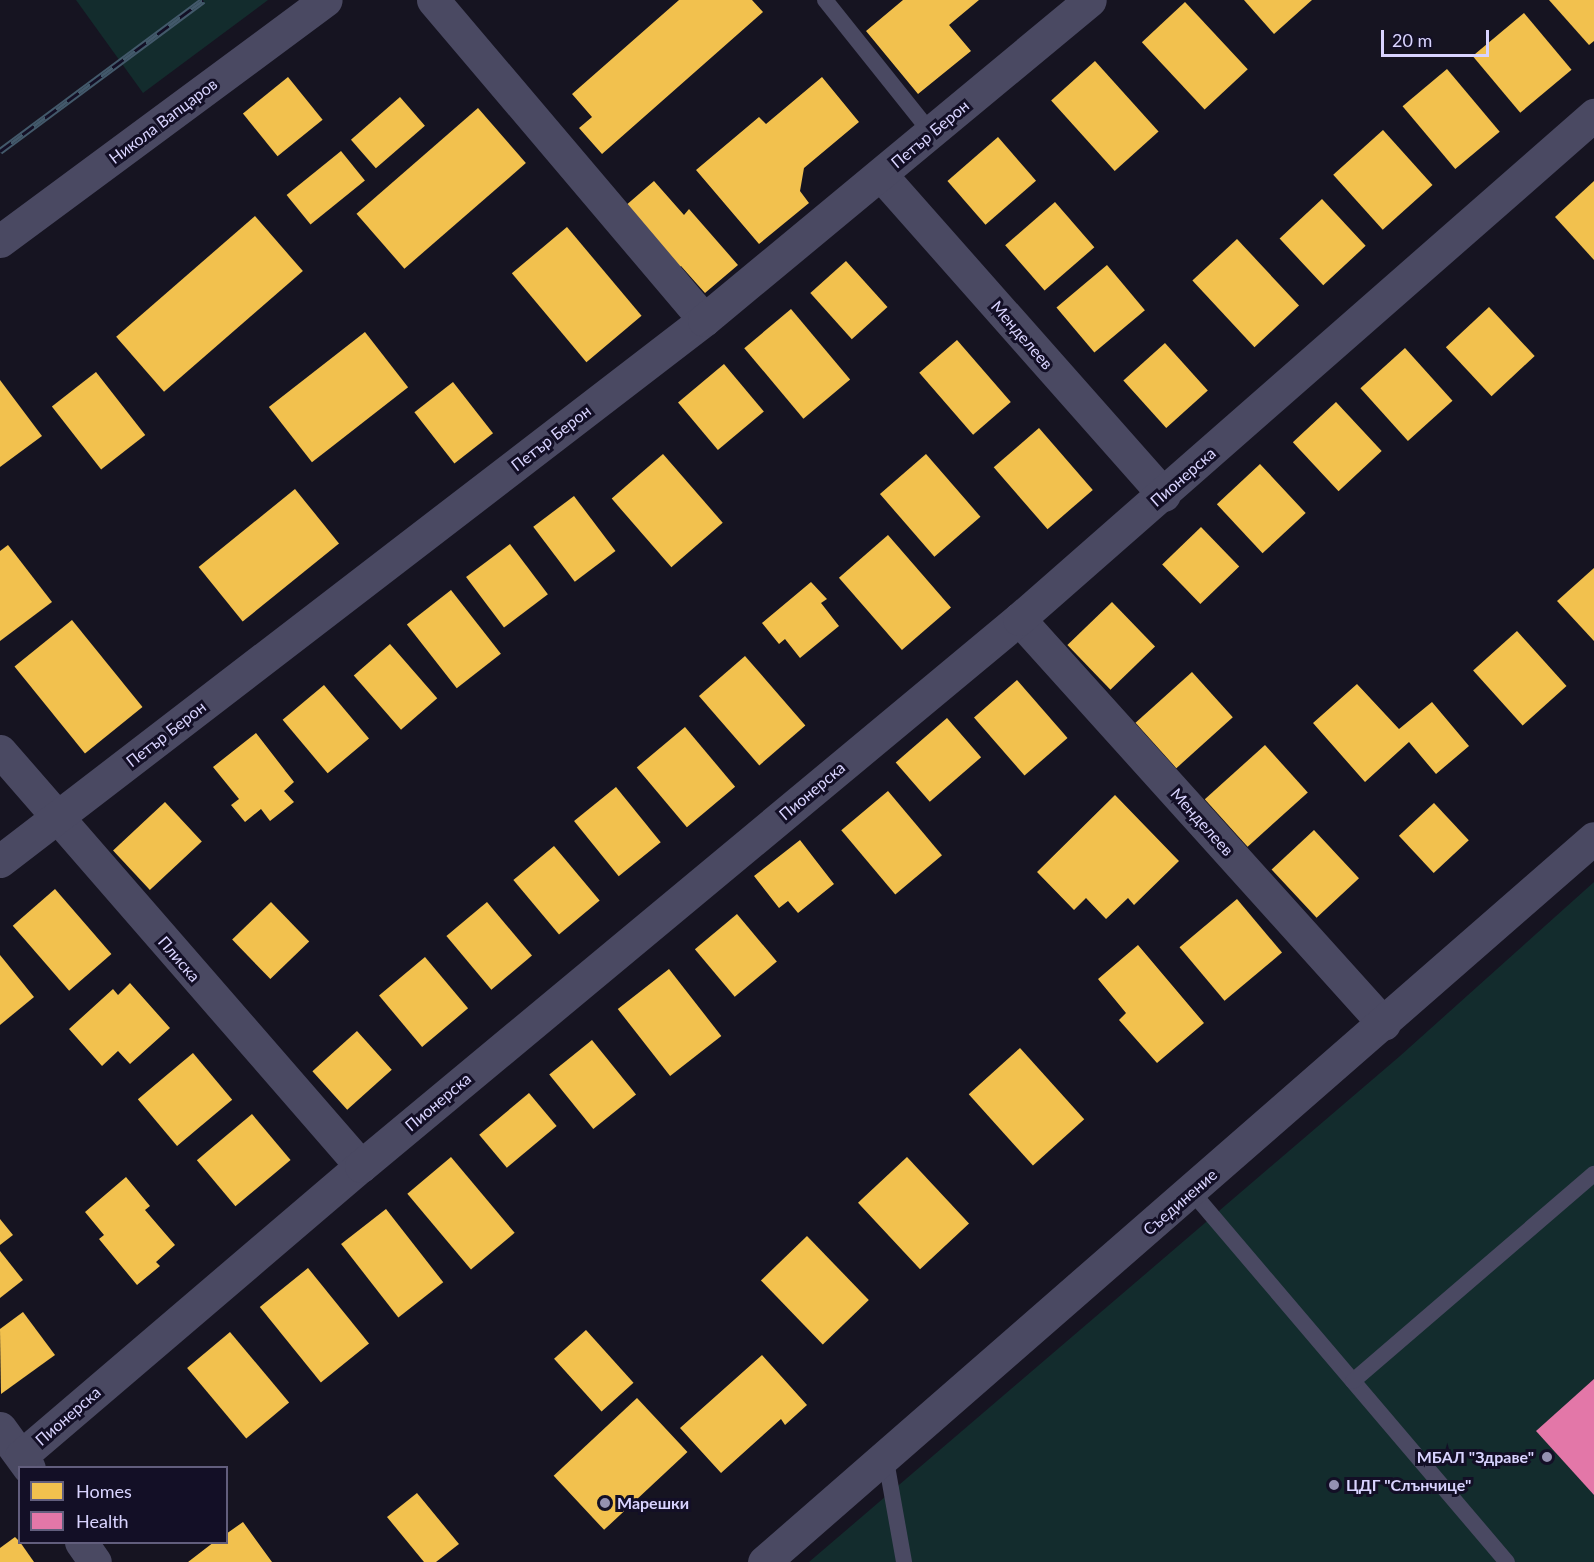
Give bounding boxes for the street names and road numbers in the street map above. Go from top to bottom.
street label: Никола Вапцаров [105,74,221,168]
street label: Петър Берон [887,96,973,172]
street label: Менделеев [987,297,1057,373]
street label: Петър Берон [507,401,595,475]
street label: Пионерска [1146,443,1220,511]
street label: Петър Берон [122,697,210,771]
street label: Пионерска [775,758,849,824]
street label: Менделеев [1167,784,1237,860]
street label: Плиска [154,932,204,986]
street label: Пионерска [401,1069,475,1135]
street label: Съединение [1139,1165,1221,1239]
street label: Пионерска [31,1382,105,1450]

